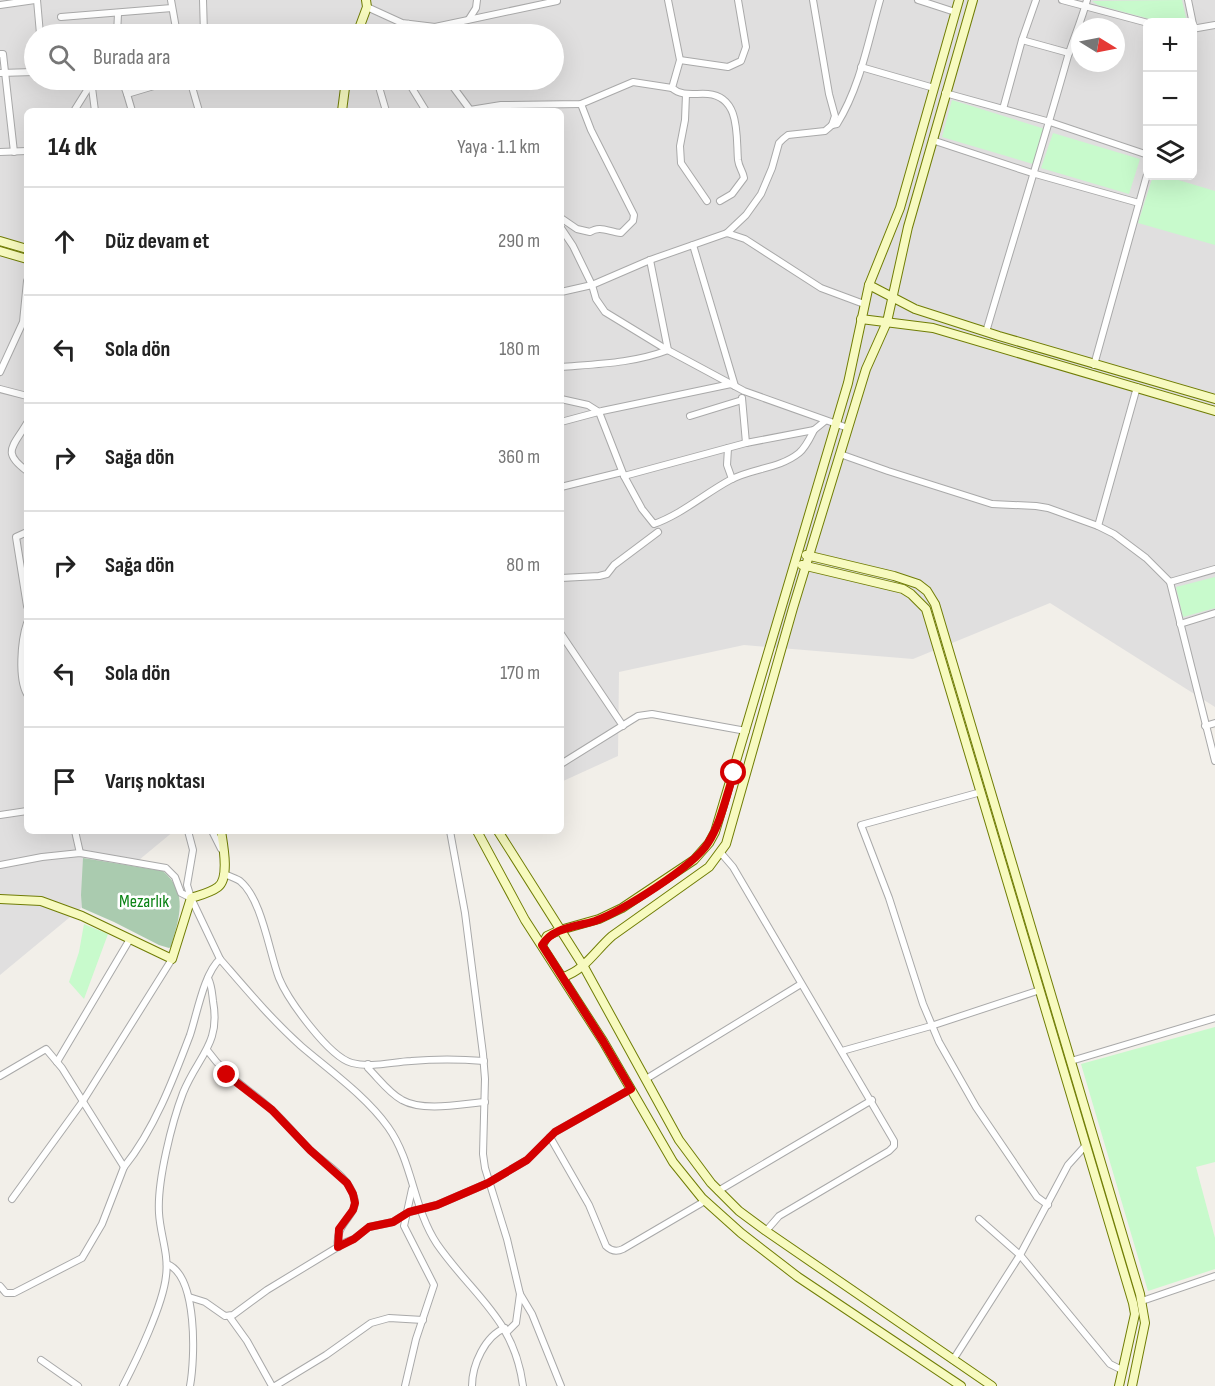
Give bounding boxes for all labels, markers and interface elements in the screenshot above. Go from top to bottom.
north arrow [1071,18,1125,72]
map controls [1143,18,1197,180]
button: + [1143,18,1197,72]
search box [24,24,564,90]
icon: search [45,41,78,74]
text: Burada ara [93,44,170,71]
button: − [1143,72,1197,126]
button: layers [1143,126,1197,180]
text: 14 dk [48,132,97,163]
text: Yaya · 1.1 km [457,135,540,159]
icon: ahead [48,225,81,258]
text: Düz devam et [105,228,209,255]
text: 290 m [498,229,540,253]
icon: left [48,333,81,366]
text: Sola dön [105,336,170,363]
text: 180 m [499,337,540,361]
icon: right [48,441,81,474]
text: Sağa dön [105,444,174,471]
text: 360 m [498,445,540,469]
icon: right [48,549,81,582]
text: Sağa dön [105,552,174,579]
text: 80 m [506,553,540,577]
icon: left [48,657,81,690]
text: Sola dön [105,660,170,687]
text: 170 m [500,661,540,685]
route start [720,759,746,785]
icon: arrive [48,765,81,798]
text: Varış noktası [105,768,205,795]
park label: Mezarlık [119,891,169,912]
route end [213,1061,239,1087]

